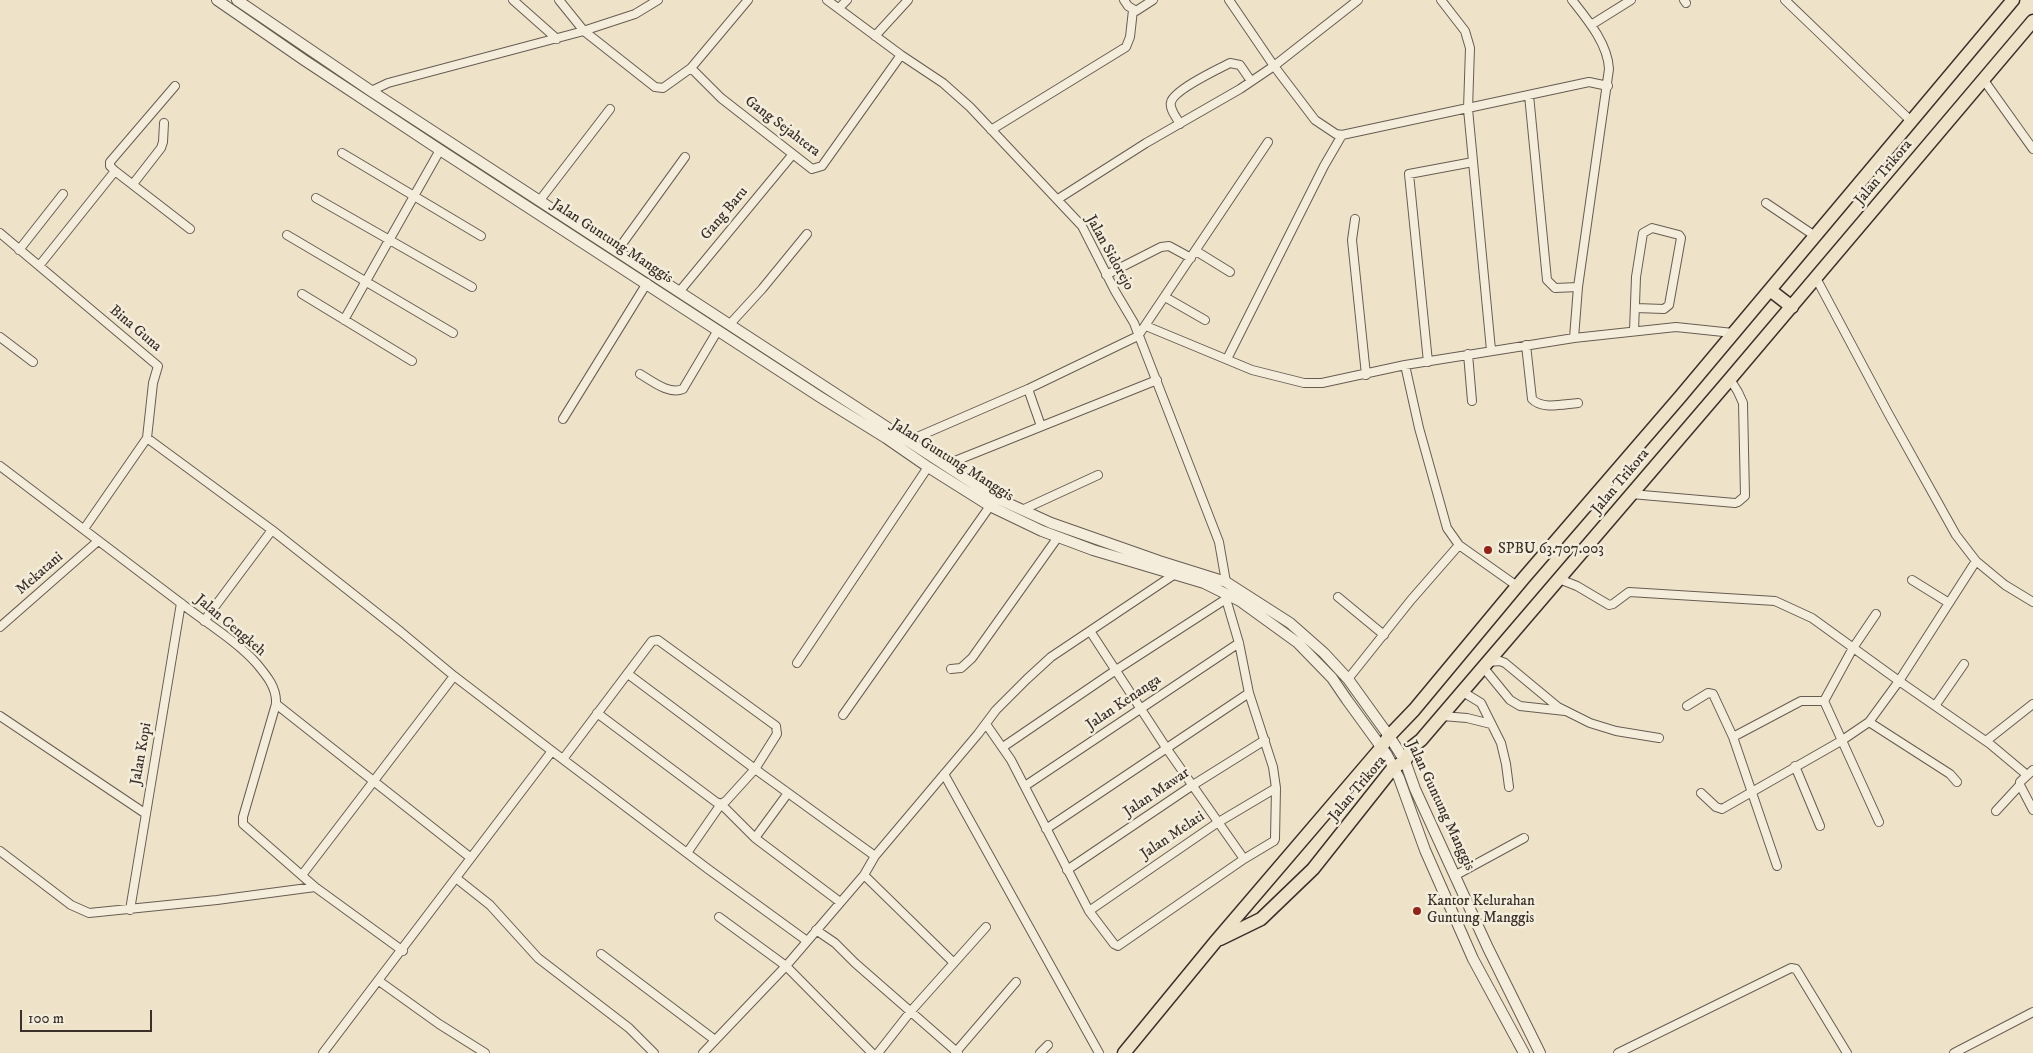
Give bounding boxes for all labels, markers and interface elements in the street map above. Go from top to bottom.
street label: Gang Sejahtera [741,93,823,161]
street label: Jalan Trikora [1851,137,1917,209]
street label: Gang Baru [698,184,752,244]
street label: Jalan Guntung Manggis [548,196,676,288]
street label: Jalan Sidorejo [1081,212,1137,294]
street label: Bina Guna [105,302,165,356]
street label: Jalan Guntung Manggis [887,416,1017,506]
street label: Jalan Trikora [1588,446,1654,518]
place label: SPBU 63.707.003 [1498,541,1604,559]
marker: SPBU 63.707.003 [1482,544,1494,556]
street label: Mekatani [13,549,67,599]
street label: Jalan Cengkeh [191,591,269,661]
street label: Jalan Kenanga [1083,671,1165,735]
street label: Jalan Kopi [128,721,156,787]
street label: Jalan Guntung Manggis [1402,738,1478,874]
street label: Jalan Trikora [1325,753,1391,825]
street label: Jalan Mawar [1121,764,1193,822]
street label: Jalan Melati [1138,808,1208,864]
place label: Kantor Kelurahan Guntung Manggis [1427,893,1535,928]
marker: Kantor Kelurahan Guntung Manggis [1411,905,1423,917]
scale bar [22,1000,155,1032]
text: 100 m [28,1009,64,1028]

